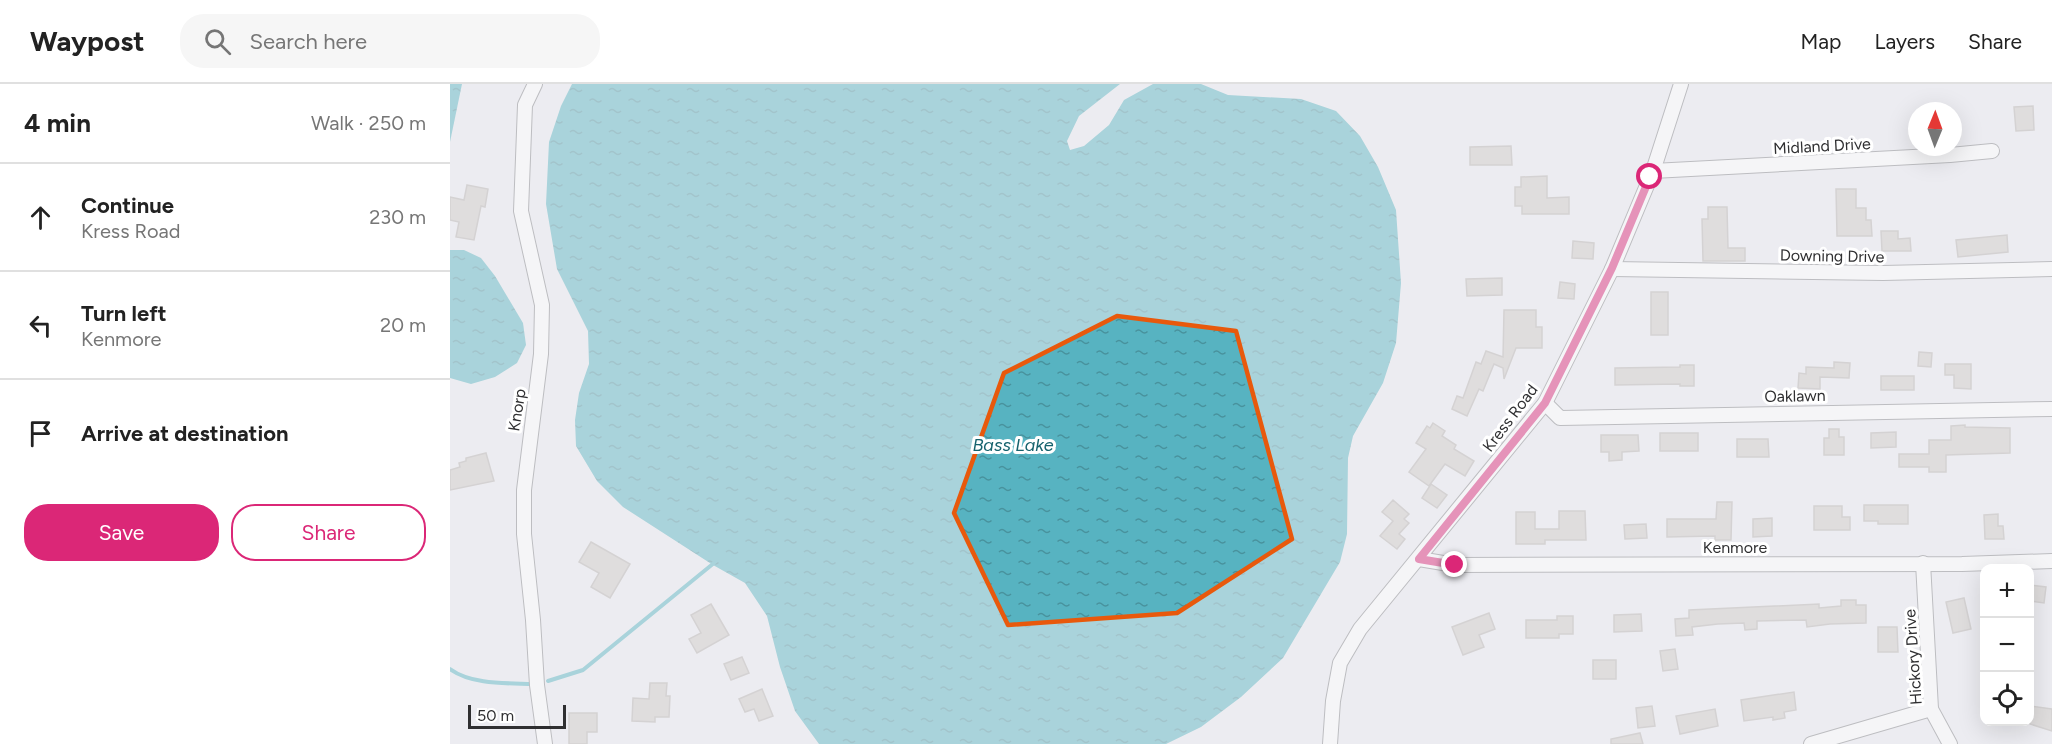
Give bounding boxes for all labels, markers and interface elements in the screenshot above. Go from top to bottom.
search box [180,14,600,68]
text: Waypost [30,24,144,58]
icon: search [201,25,234,58]
text: Search here [249,28,367,55]
text: Map [1801,29,1841,54]
text: Layers [1874,29,1935,54]
text: Share [1968,29,2022,54]
north arrow [1908,102,1962,156]
text: 4 min [24,107,91,139]
text: Walk · 250 m [311,111,426,135]
street label: Midland Drive [1773,134,1871,158]
route start [1636,163,1662,189]
text: Continue [81,192,174,219]
icon: ahead [24,201,57,234]
text: 230 m [369,205,426,229]
text: Kress Road [81,219,180,243]
street label: Downing Drive [1780,246,1885,266]
text: Turn left [81,300,167,327]
icon: left [24,309,57,342]
text: 20 m [380,313,426,337]
text: Kenmore [81,327,161,351]
street label: Kress Road [1478,381,1542,455]
street label: Oaklawn [1764,386,1826,406]
street label: Knorp [504,387,530,433]
icon: arrive [24,417,57,450]
text: Arrive at destination [81,420,289,447]
water label: Bass Lake [972,434,1054,456]
button: Save [24,504,219,561]
button: Share [231,504,426,561]
street label: Kenmore [1703,538,1767,557]
route end [1441,551,1467,577]
map controls [1980,564,2034,726]
button: + [1980,564,2034,618]
street label: Hickory Drive [1900,608,1926,706]
button: − [1980,618,2034,672]
button: locate [1980,672,2034,726]
scale bar [468,702,566,730]
text: 50 m [477,706,514,725]

